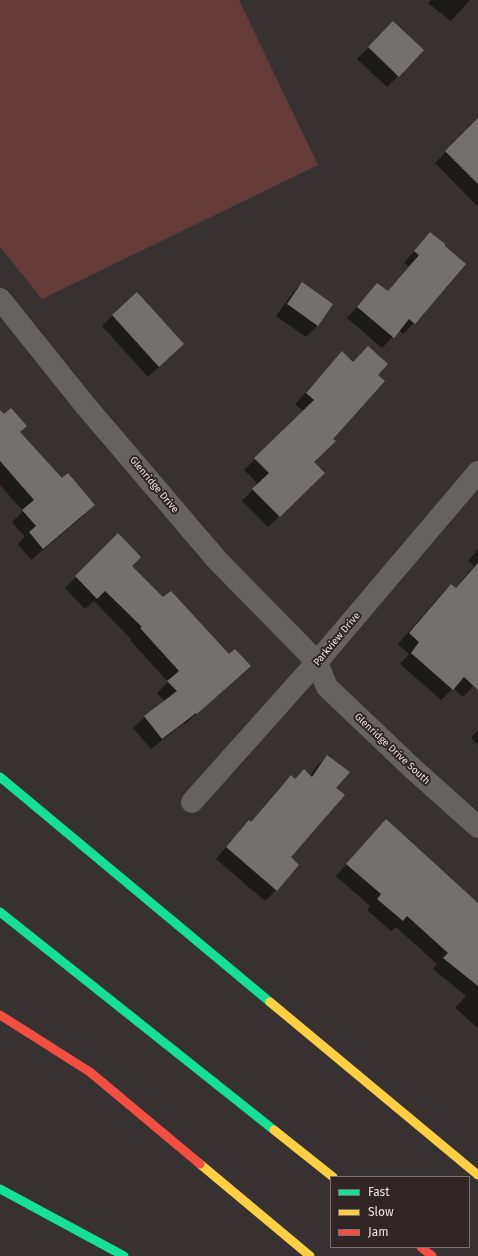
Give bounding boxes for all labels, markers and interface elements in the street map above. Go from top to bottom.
street label: Glenridge Drive [127,454,181,516]
street label: Parkview Drive [311,610,363,668]
street label: Glenridge Drive South [352,711,432,787]
legend [330,1176,470,1248]
text: Fast [368,1185,390,1199]
text: Slow [368,1205,394,1219]
text: Jam [368,1225,388,1239]

